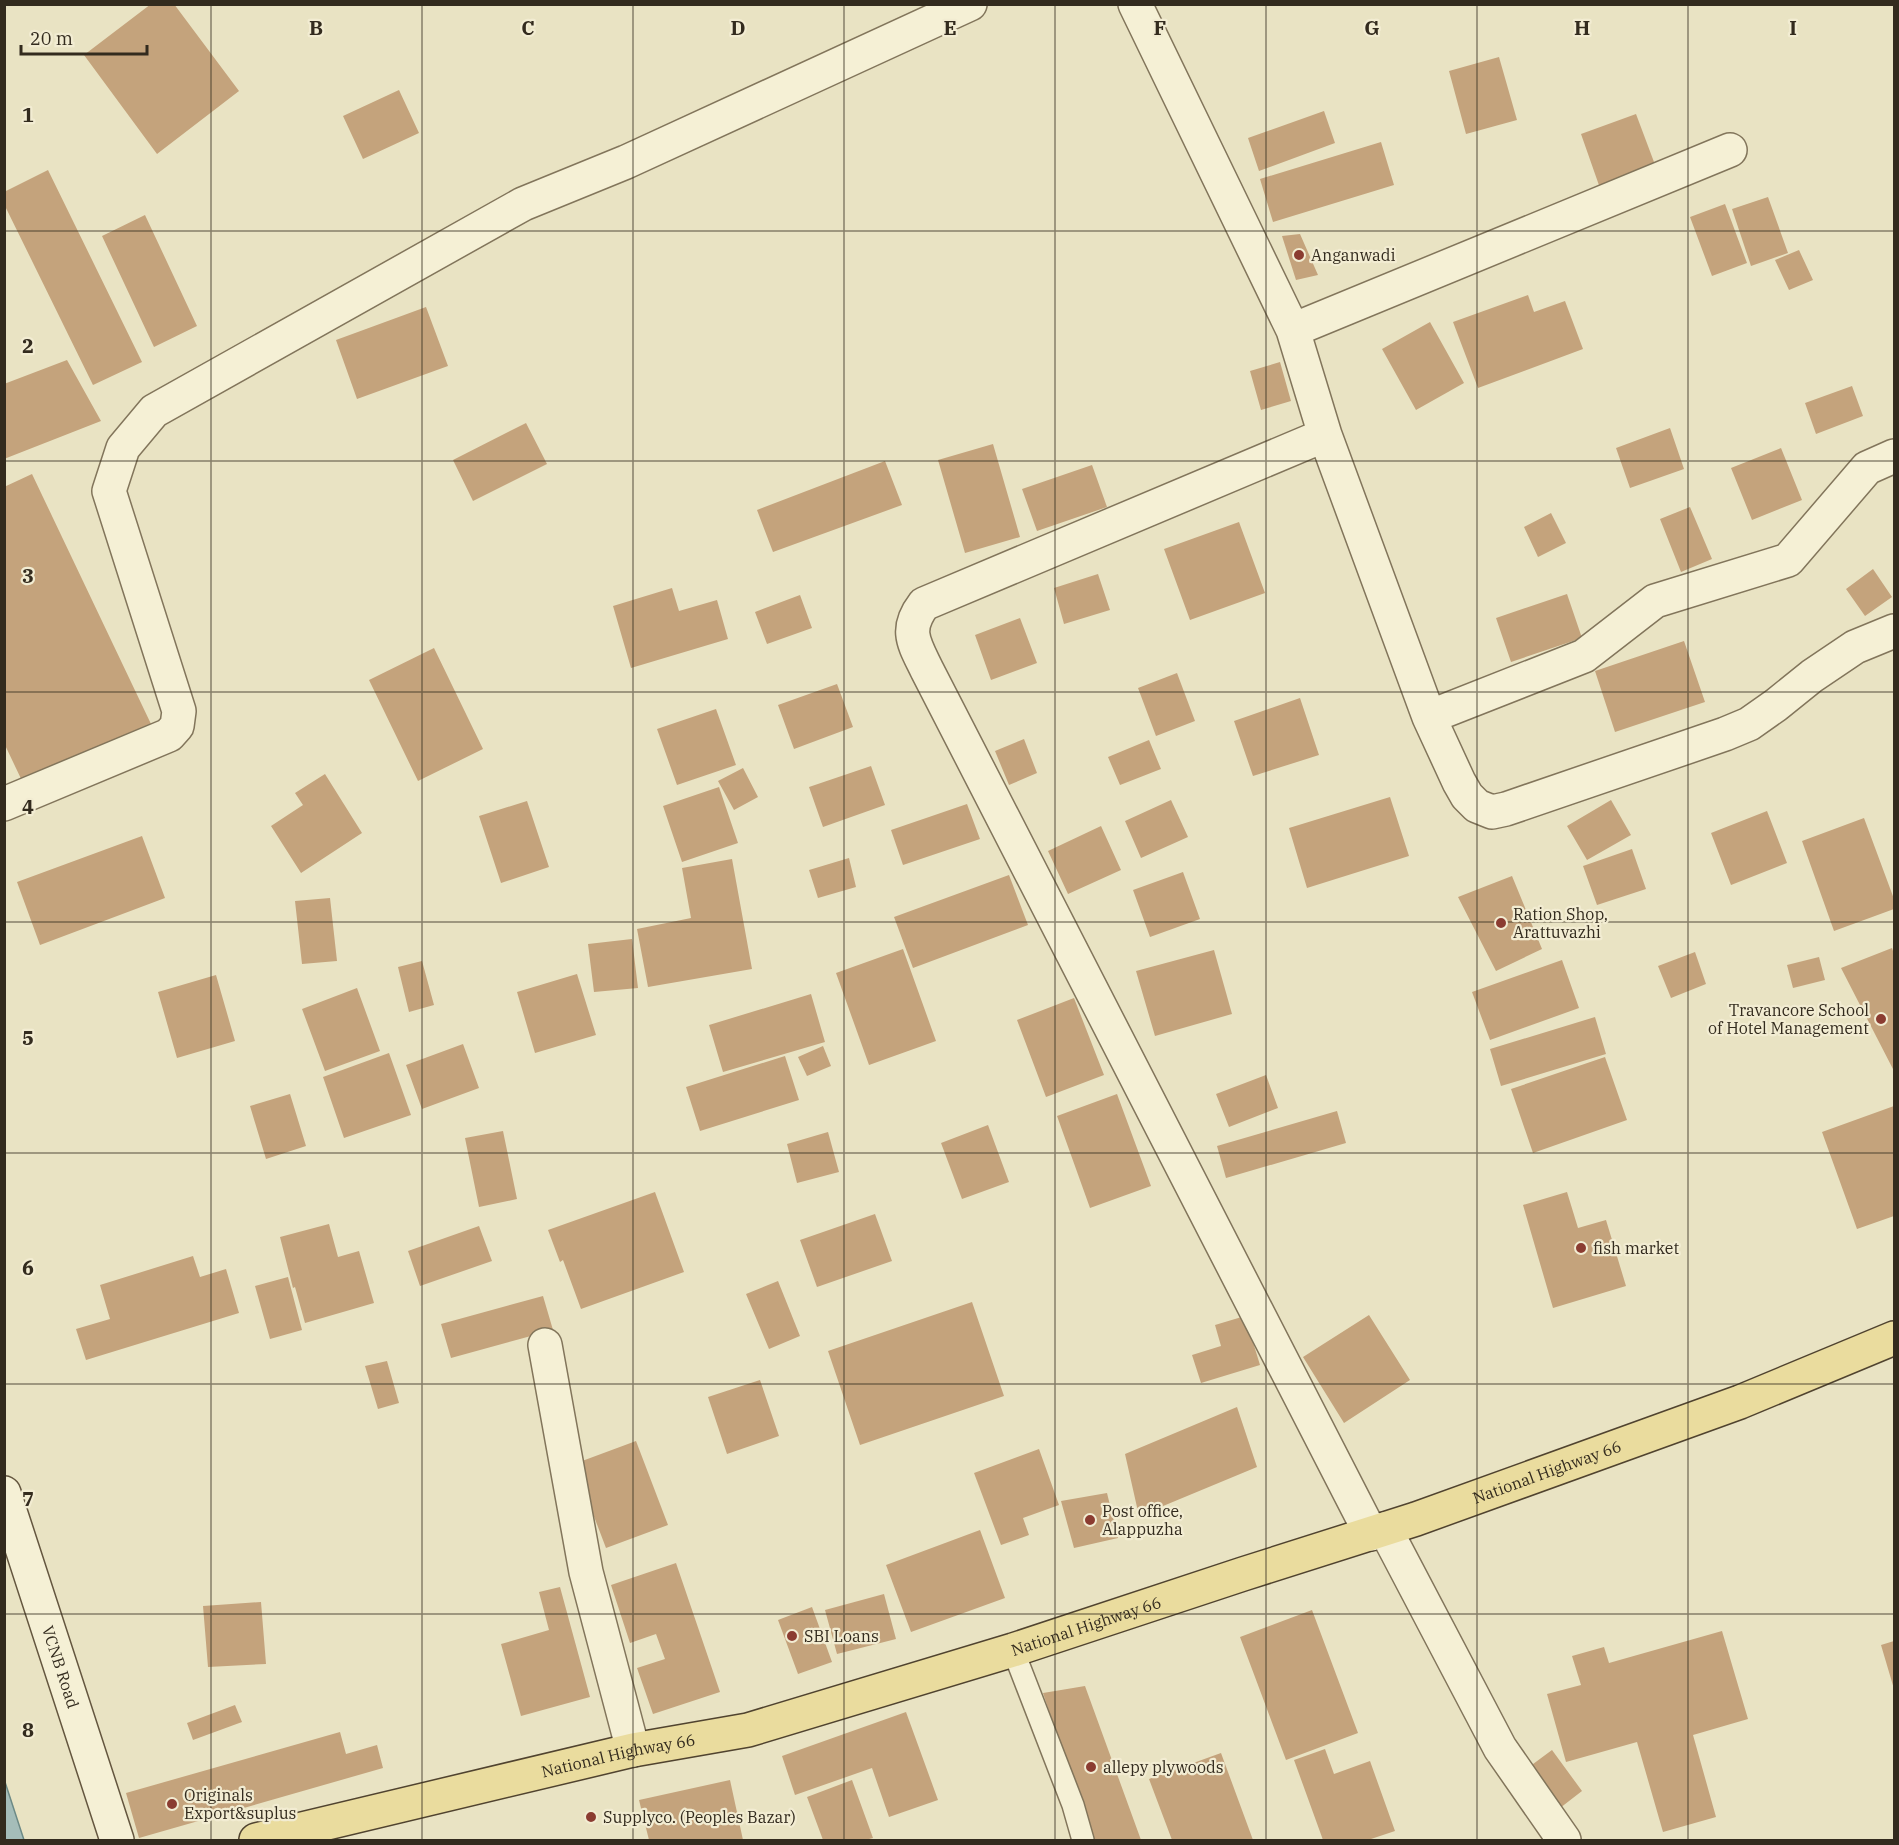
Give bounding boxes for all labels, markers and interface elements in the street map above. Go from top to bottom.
text: B [309,14,323,41]
text: C [521,14,535,41]
text: D [730,14,746,41]
text: E [943,14,957,41]
text: F [1154,14,1166,41]
text: G [1364,14,1380,41]
text: H [1574,14,1590,41]
text: I [1789,14,1797,41]
scale bar [21,18,147,56]
text: 20 m [30,27,73,50]
text: 1 [22,101,34,128]
place label: Anganwadi [1311,245,1395,265]
marker: Anganwadi [1292,248,1306,262]
text: 2 [22,332,34,359]
text: 3 [22,562,34,589]
text: 4 [22,793,34,820]
place label: Ration Shop, Arattuvazhi [1513,904,1608,942]
marker: Ration Shop, Arattuvazhi [1494,916,1508,930]
place label: Travancore School of Hotel Management [1708,1000,1869,1038]
marker: Travancore School of Hotel Management [1874,1012,1888,1026]
text: 5 [22,1024,34,1051]
place label: fish market [1593,1238,1679,1258]
marker: fish market [1574,1241,1588,1255]
text: 6 [22,1254,34,1281]
street label: National Highway 66 [1470,1436,1624,1508]
text: 7 [22,1485,34,1512]
place label: Post office, Alappuzha [1102,1501,1183,1539]
marker: Post office, Alappuzha [1083,1513,1097,1527]
street label: National Highway 66 [1008,1592,1164,1660]
street label: VCNB Road [38,1623,84,1711]
place label: SBI Loans [804,1626,879,1646]
marker: SBI Loans [785,1629,799,1643]
text: 8 [22,1716,34,1743]
street label: National Highway 66 [539,1729,697,1782]
place label: allepy plywoods [1103,1757,1224,1777]
marker: allepy plywoods [1084,1760,1098,1774]
place label: Originals Export&suplus [184,1785,296,1823]
marker: Originals Export&suplus [165,1797,179,1811]
place label: Supplyco. (Peoples Bazar) [603,1807,796,1827]
marker: Supplyco. (Peoples Bazar) [584,1810,598,1824]

